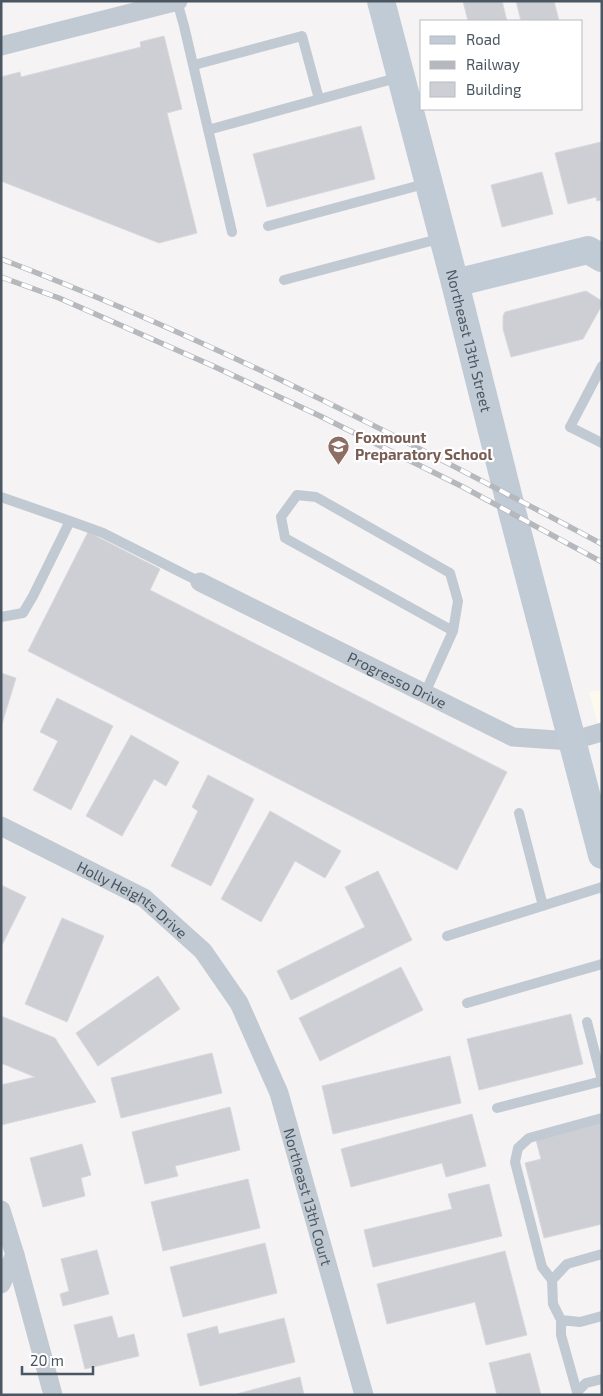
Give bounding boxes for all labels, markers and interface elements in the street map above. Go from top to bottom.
legend [420,20,583,110]
text: Road [466,30,501,48]
text: Railway [466,55,520,73]
text: Building [466,80,522,98]
street label: Northeast 13th Street [443,267,496,414]
place label: Foxmount Preparatory School [355,428,492,464]
school or university icon: Foxmount Preparatory School [327,434,351,465]
street label: Progresso Drive [345,648,450,712]
street label: Holly Heights Drive [74,857,191,942]
street label: Northeast 13th Court [280,1126,336,1268]
scale bar [22,1344,94,1376]
text: 20 m [30,1351,64,1369]

